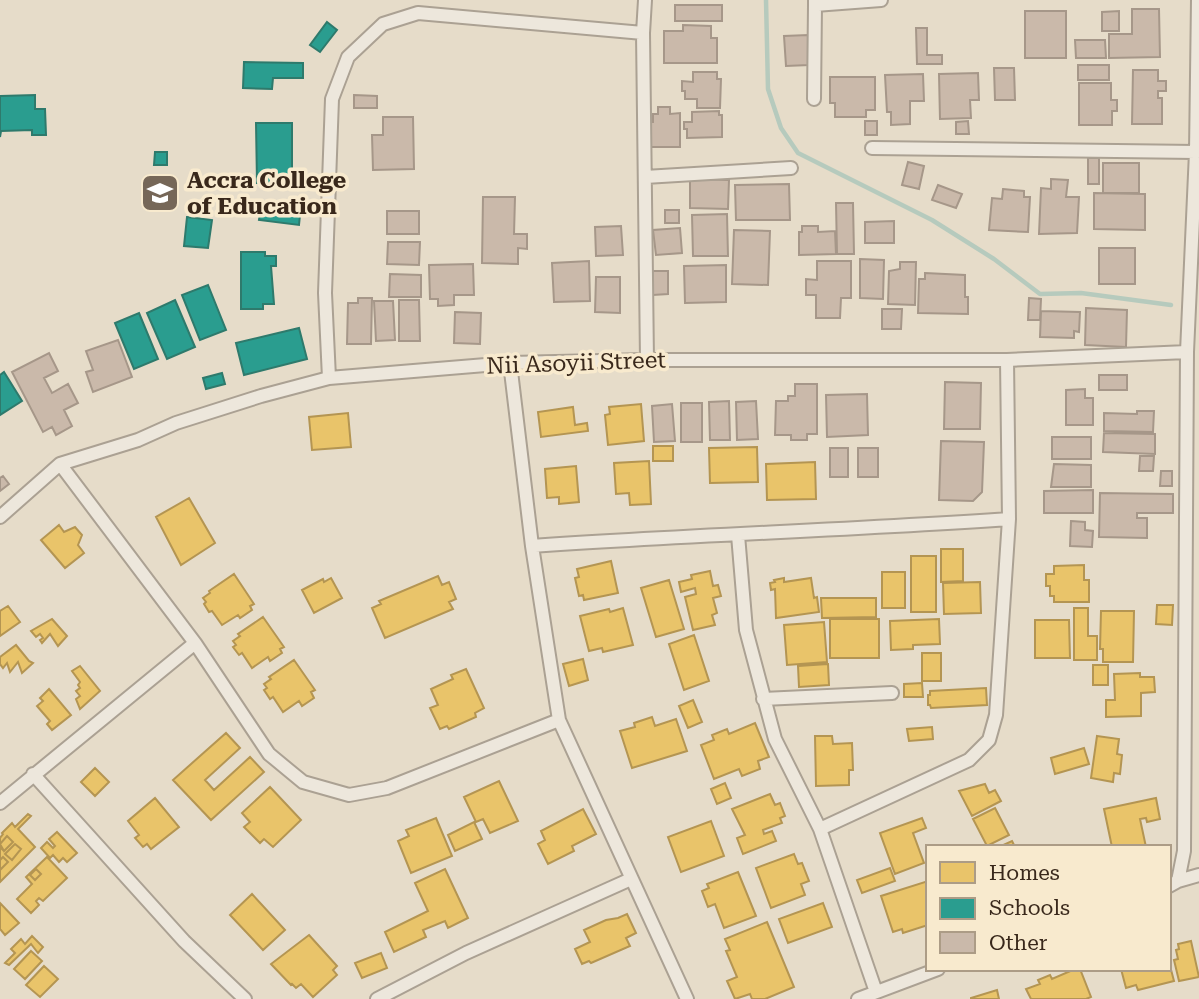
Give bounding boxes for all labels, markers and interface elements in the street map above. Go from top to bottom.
place label: Accra College of Education [187,167,346,220]
school or university icon: Accra College of Education [139,172,181,214]
street label: Nii Asoyii Street [486,346,667,380]
legend [926,845,1171,971]
text: Homes [989,861,1060,885]
text: Schools [989,896,1070,920]
text: Other [989,931,1048,955]

